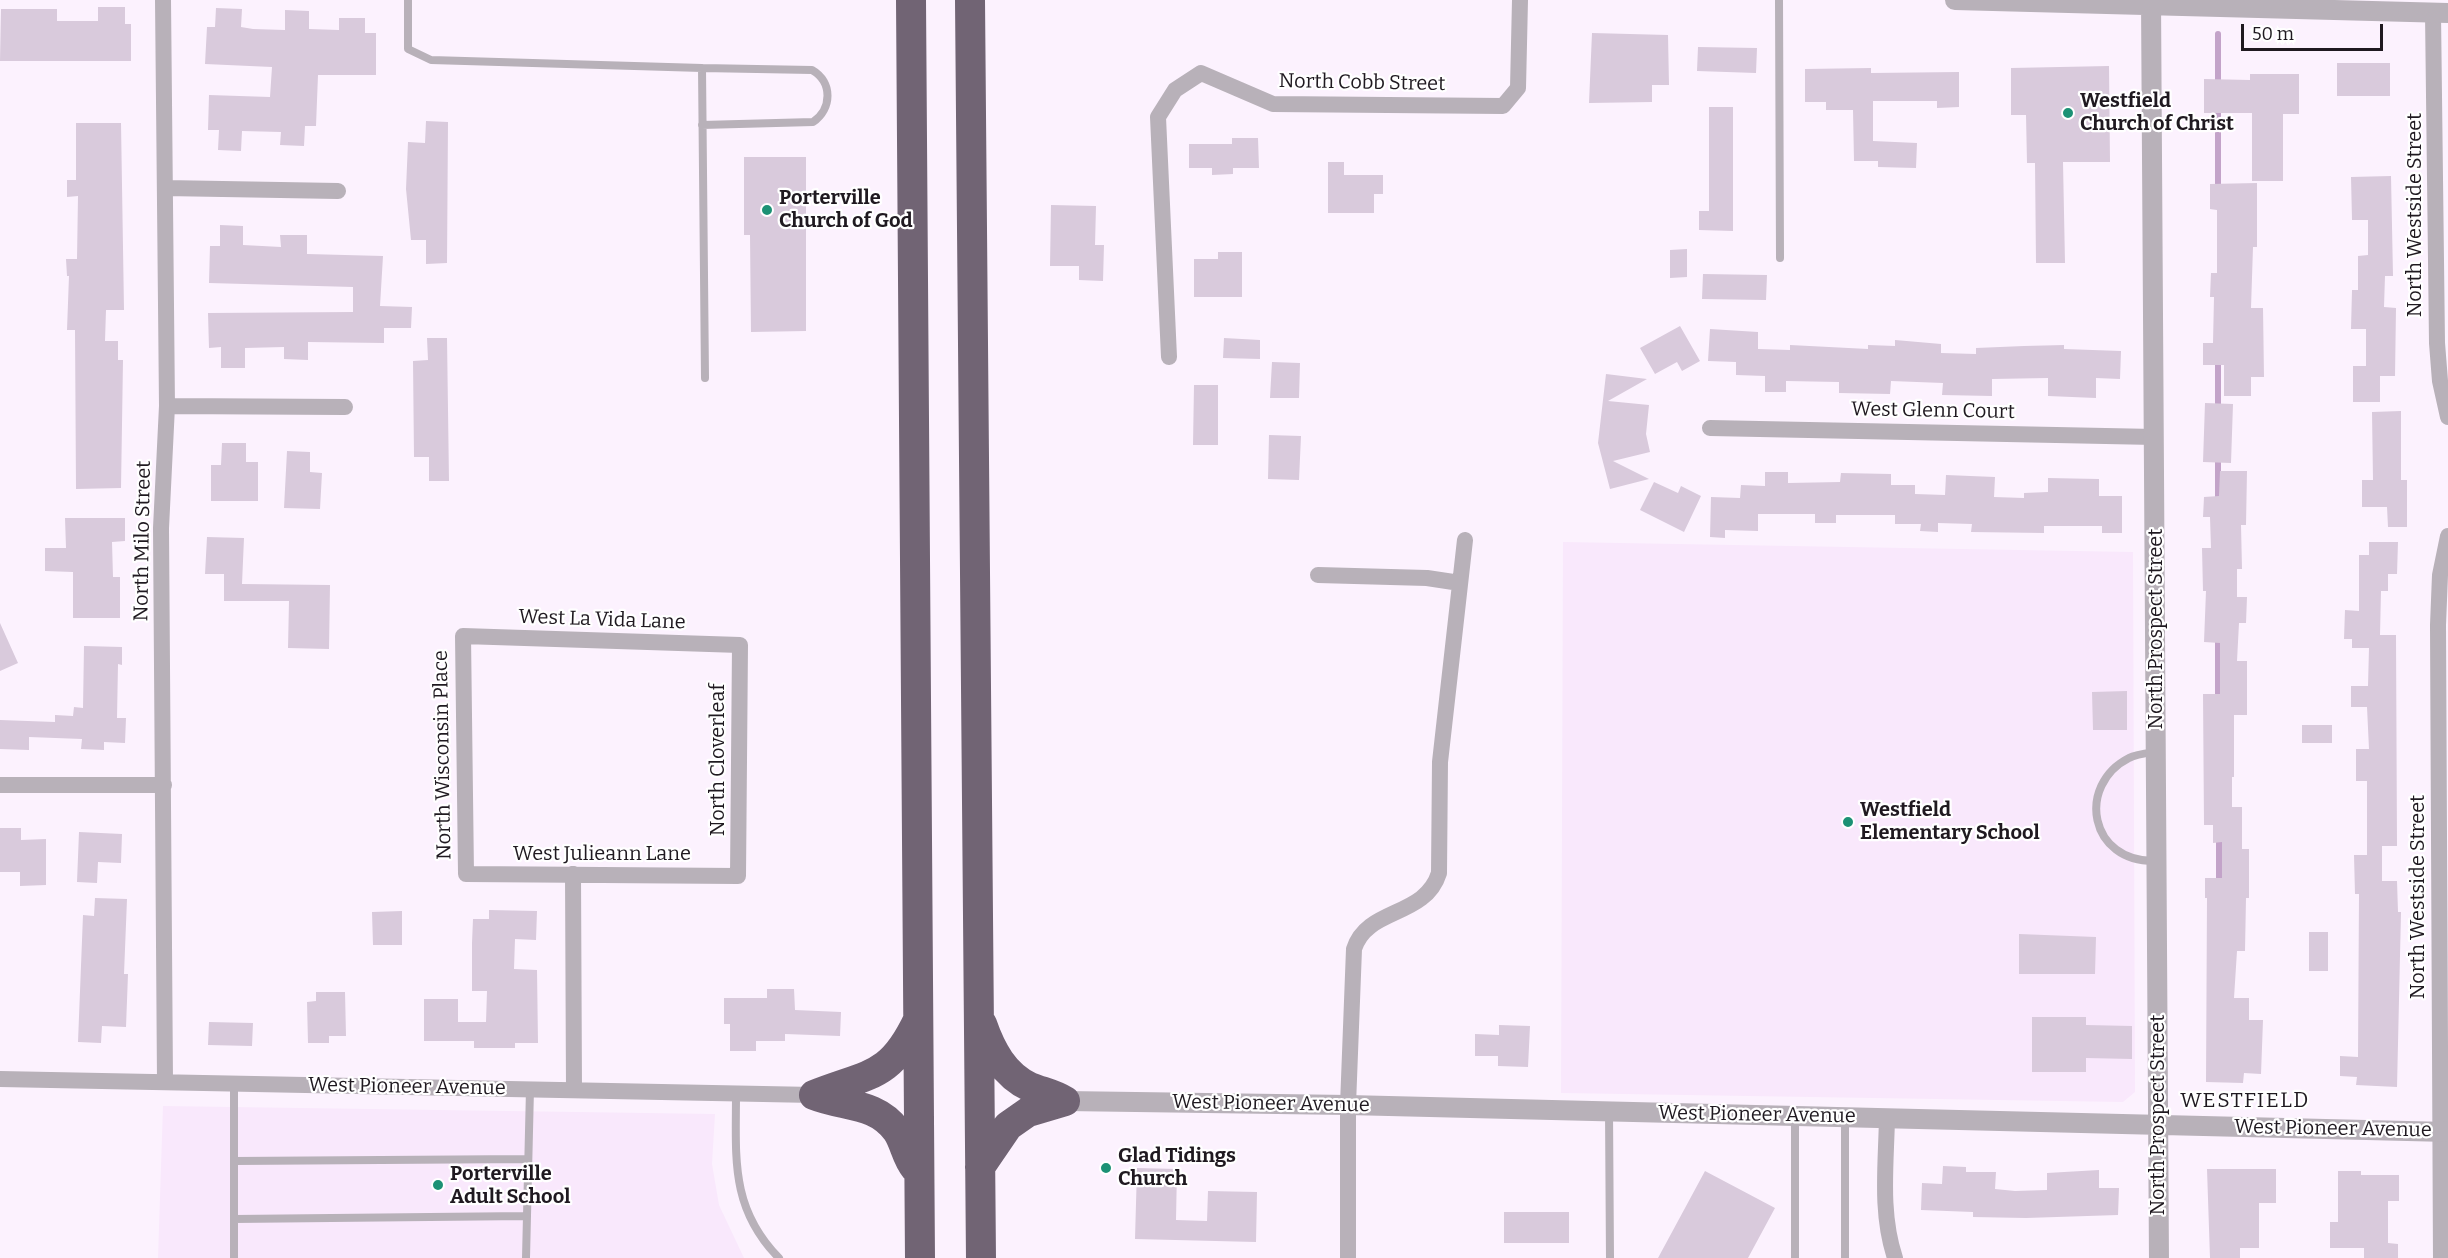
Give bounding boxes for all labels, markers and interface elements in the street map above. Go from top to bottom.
scale bar [2244,12,2386,50]
text: 50 m [2252,23,2294,45]
street label: North Cobb Street [1278,70,1446,96]
place label: Westfield Church of Christ [2080,89,2234,136]
marker: Westfield Church of Christ [2061,106,2075,120]
street label: North Westside Street [2403,113,2427,317]
place label: Porterville Church of God [779,186,913,233]
marker: Porterville Church of God [760,203,774,217]
street label: West Glenn Court [1851,398,2015,424]
street label: North Milo Street [130,460,156,622]
street label: North Prospect Street [2144,528,2168,730]
street label: West La Vida Lane [518,605,686,635]
street label: North Wisconsin Place [429,650,457,860]
street label: North Cloverleaf [706,684,730,836]
street label: North Westside Street [2406,795,2430,999]
place label: Westfield Elementary School [1860,798,2040,845]
marker: Westfield Elementary School [1841,815,1855,829]
street label: West Julieann Lane [513,842,691,866]
street label: North Prospect Street [2146,1014,2170,1216]
street label: West Pioneer Avenue [308,1073,506,1101]
district label: WESTFIELD [2180,1088,2310,1114]
street label: West Pioneer Avenue [1172,1090,1370,1118]
street label: West Pioneer Avenue [1658,1101,1856,1129]
street label: West Pioneer Avenue [2234,1115,2432,1143]
place label: Glad Tidings Church [1118,1144,1236,1191]
marker: Glad Tidings Church [1099,1161,1113,1175]
place label: Porterville Adult School [450,1162,570,1209]
marker: Porterville Adult School [431,1178,445,1192]

